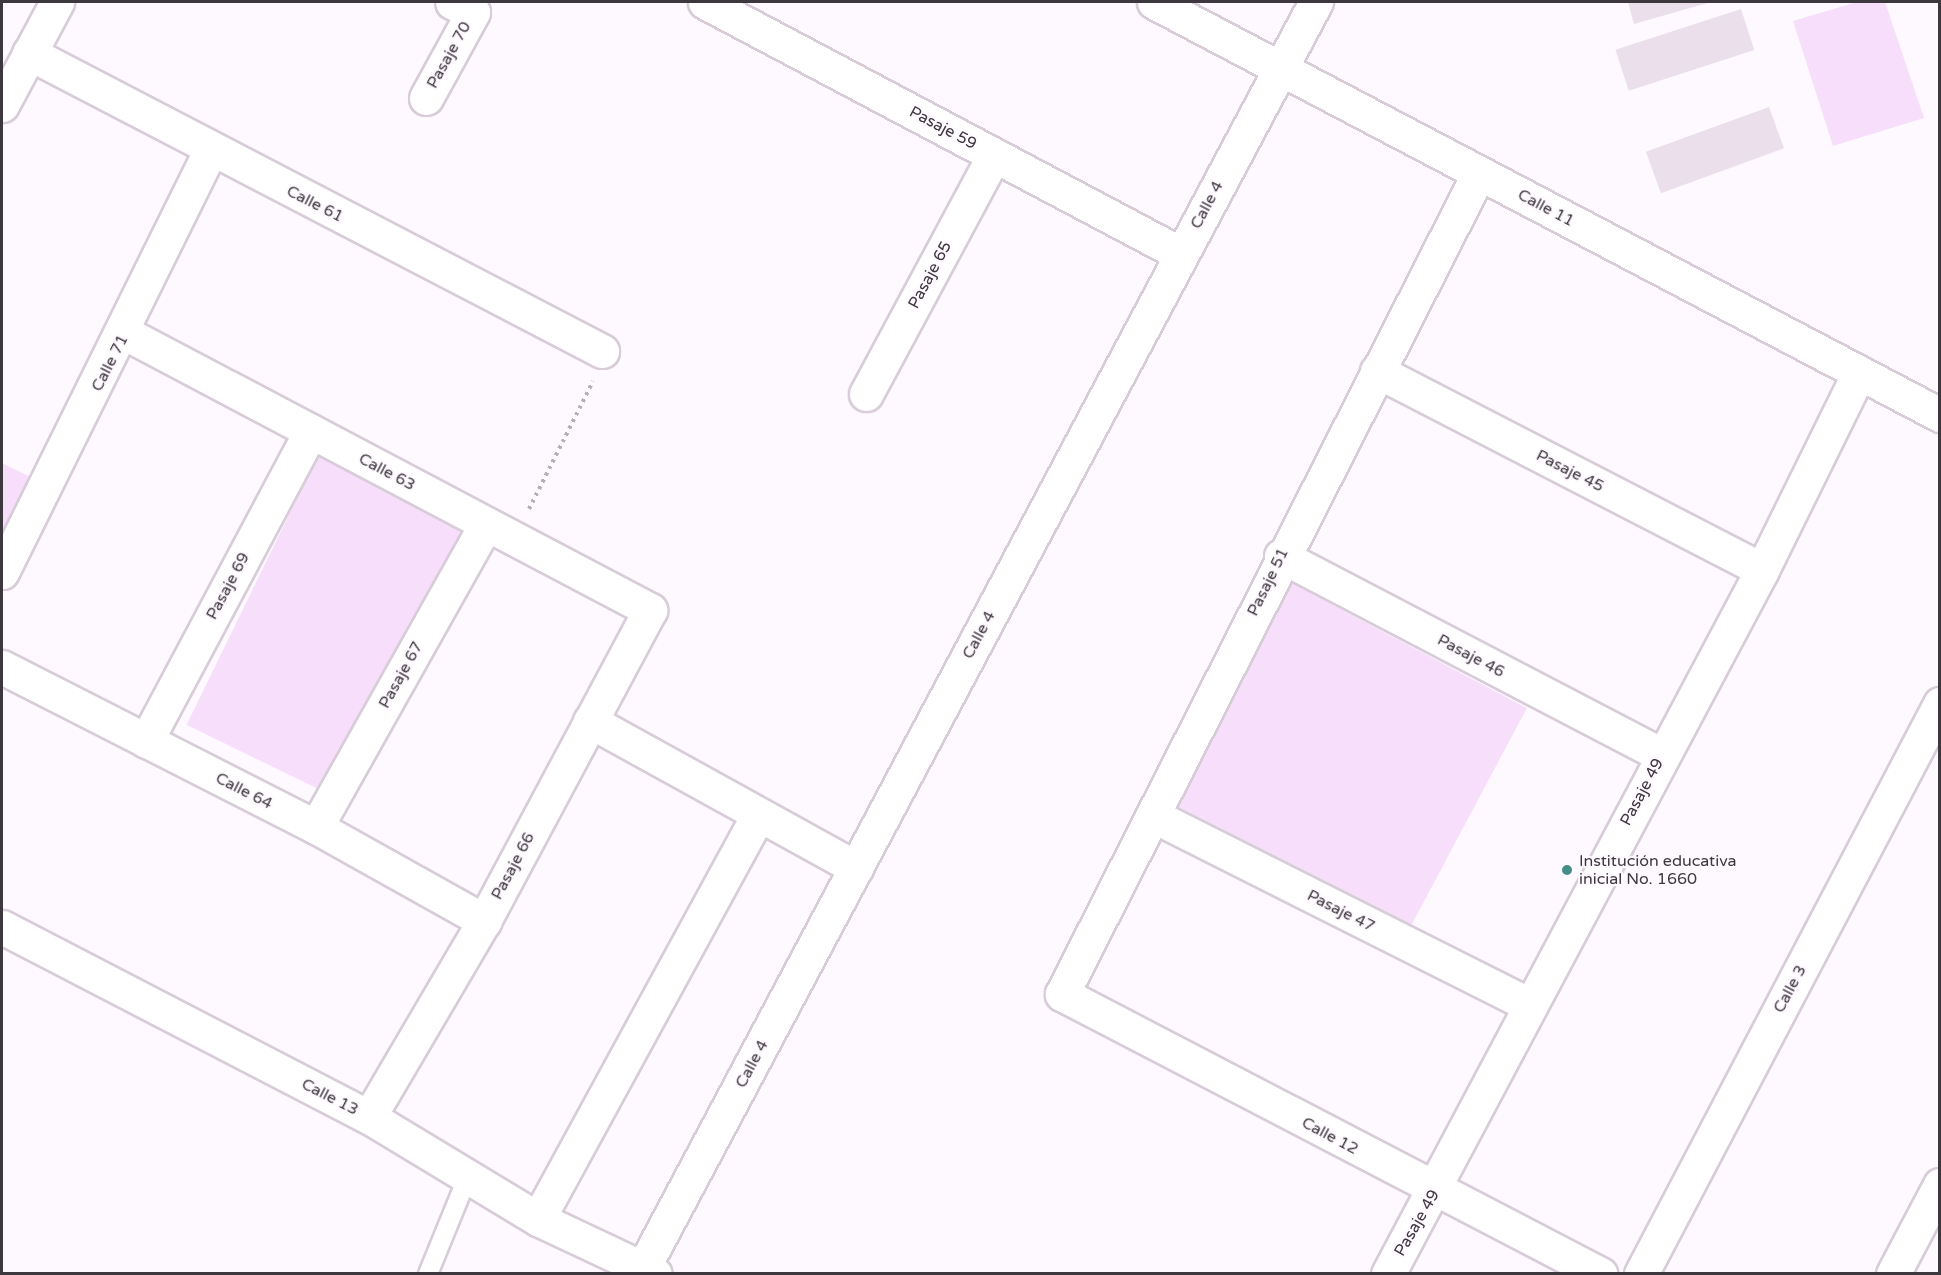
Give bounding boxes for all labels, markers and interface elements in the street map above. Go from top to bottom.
street label: Pasaje 70 [423,18,475,92]
street label: Pasaje 59 [906,102,980,154]
street label: Calle 4 [1186,178,1228,232]
street label: Calle 61 [283,182,347,226]
street label: Calle 11 [1514,185,1578,231]
street label: Pasaje 65 [904,238,956,312]
street label: Calle 71 [88,331,132,395]
street label: Pasaje 45 [1533,446,1607,496]
street label: Calle 63 [355,449,419,495]
street label: Pasaje 51 [1243,545,1293,619]
street label: Pasaje 69 [202,549,254,623]
street label: Calle 4 [958,608,1000,662]
street label: Pasaje 46 [1434,630,1508,682]
street label: Pasaje 67 [375,638,427,712]
street label: Pasaje 49 [1616,755,1668,829]
street label: Calle 64 [212,769,276,813]
street label: Pasaje 66 [487,829,539,903]
place label: Institución educativa inicial No. 1660 [1579,851,1737,889]
marker: Institución educativa inicial No. 1660 [1560,863,1574,877]
street label: Pasaje 47 [1304,886,1378,936]
street label: Calle 3 [1769,962,1811,1016]
street label: Calle 4 [731,1037,773,1091]
street label: Calle 13 [298,1075,362,1119]
street label: Calle 12 [1298,1113,1362,1159]
street label: Pasaje 49 [1390,1186,1444,1260]

